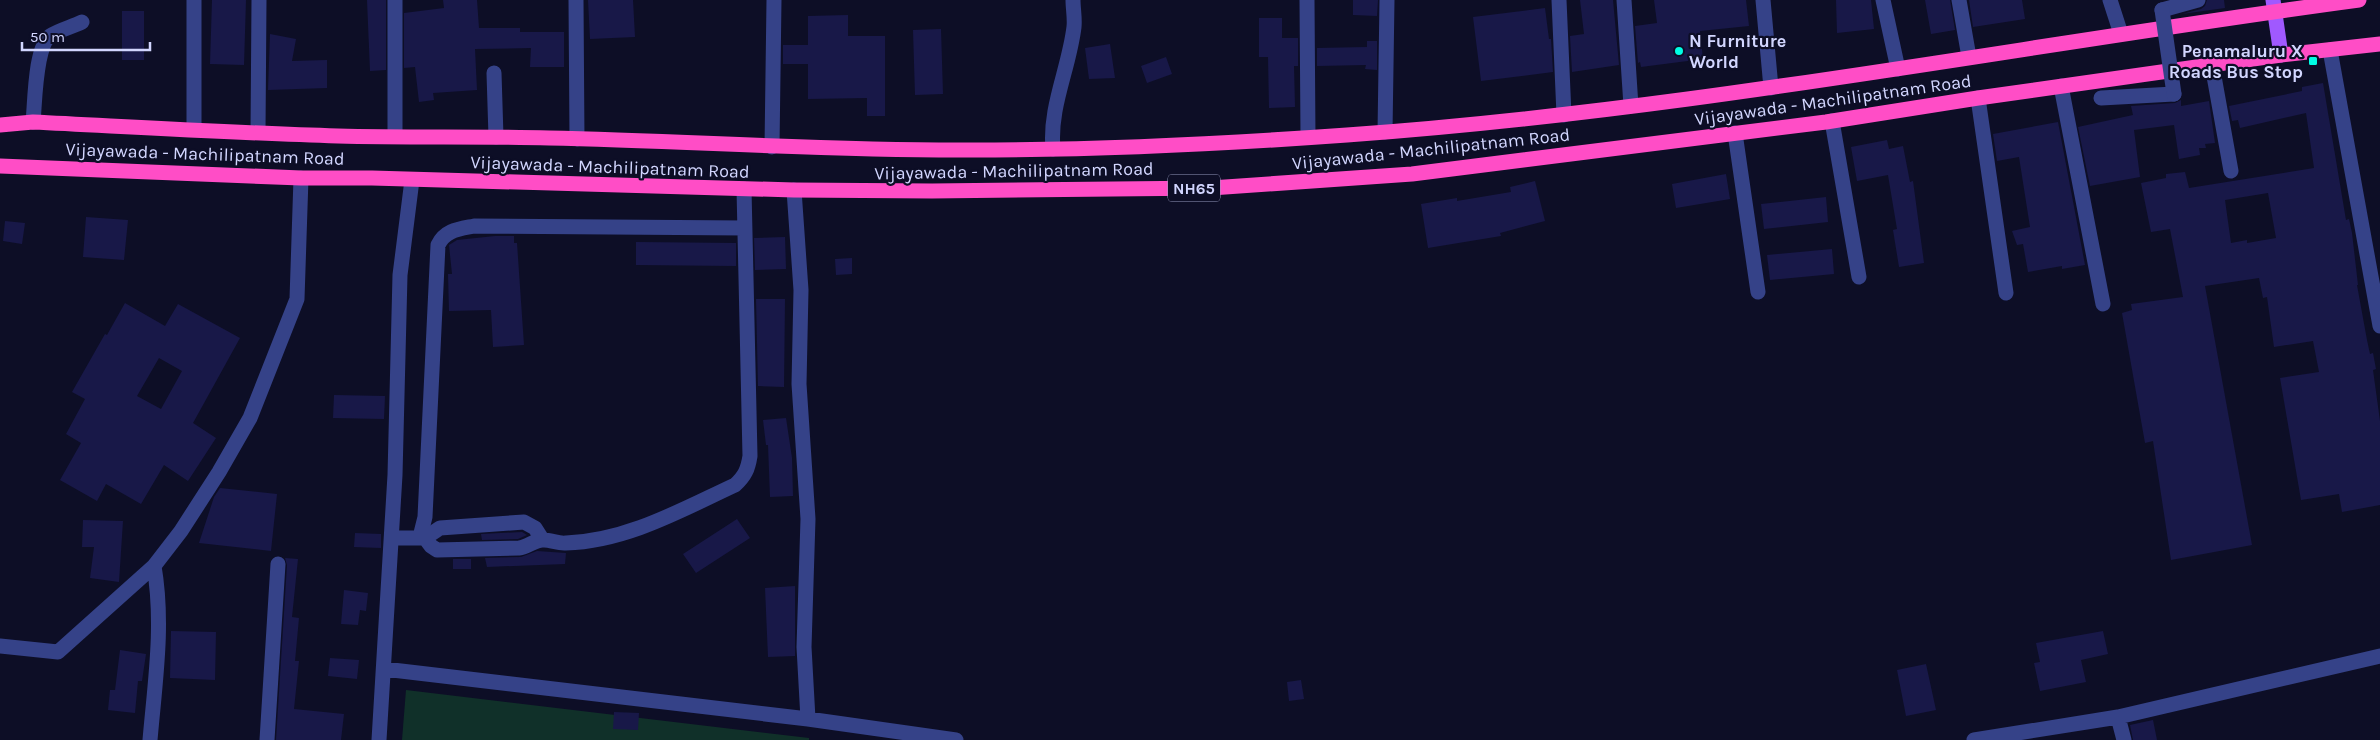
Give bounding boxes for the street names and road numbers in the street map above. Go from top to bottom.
street label: Vijayawada - Machilipatnam Road [1693,70,1973,130]
street label: Vijayawada - Machilipatnam Road [1291,123,1571,175]
street label: Vijayawada - Machilipatnam Road [65,138,345,170]
street label: Vijayawada - Machilipatnam Road [470,151,750,183]
street label: Vijayawada - Machilipatnam Road [874,158,1154,184]
road number: NH65 [1168,174,1220,202]

